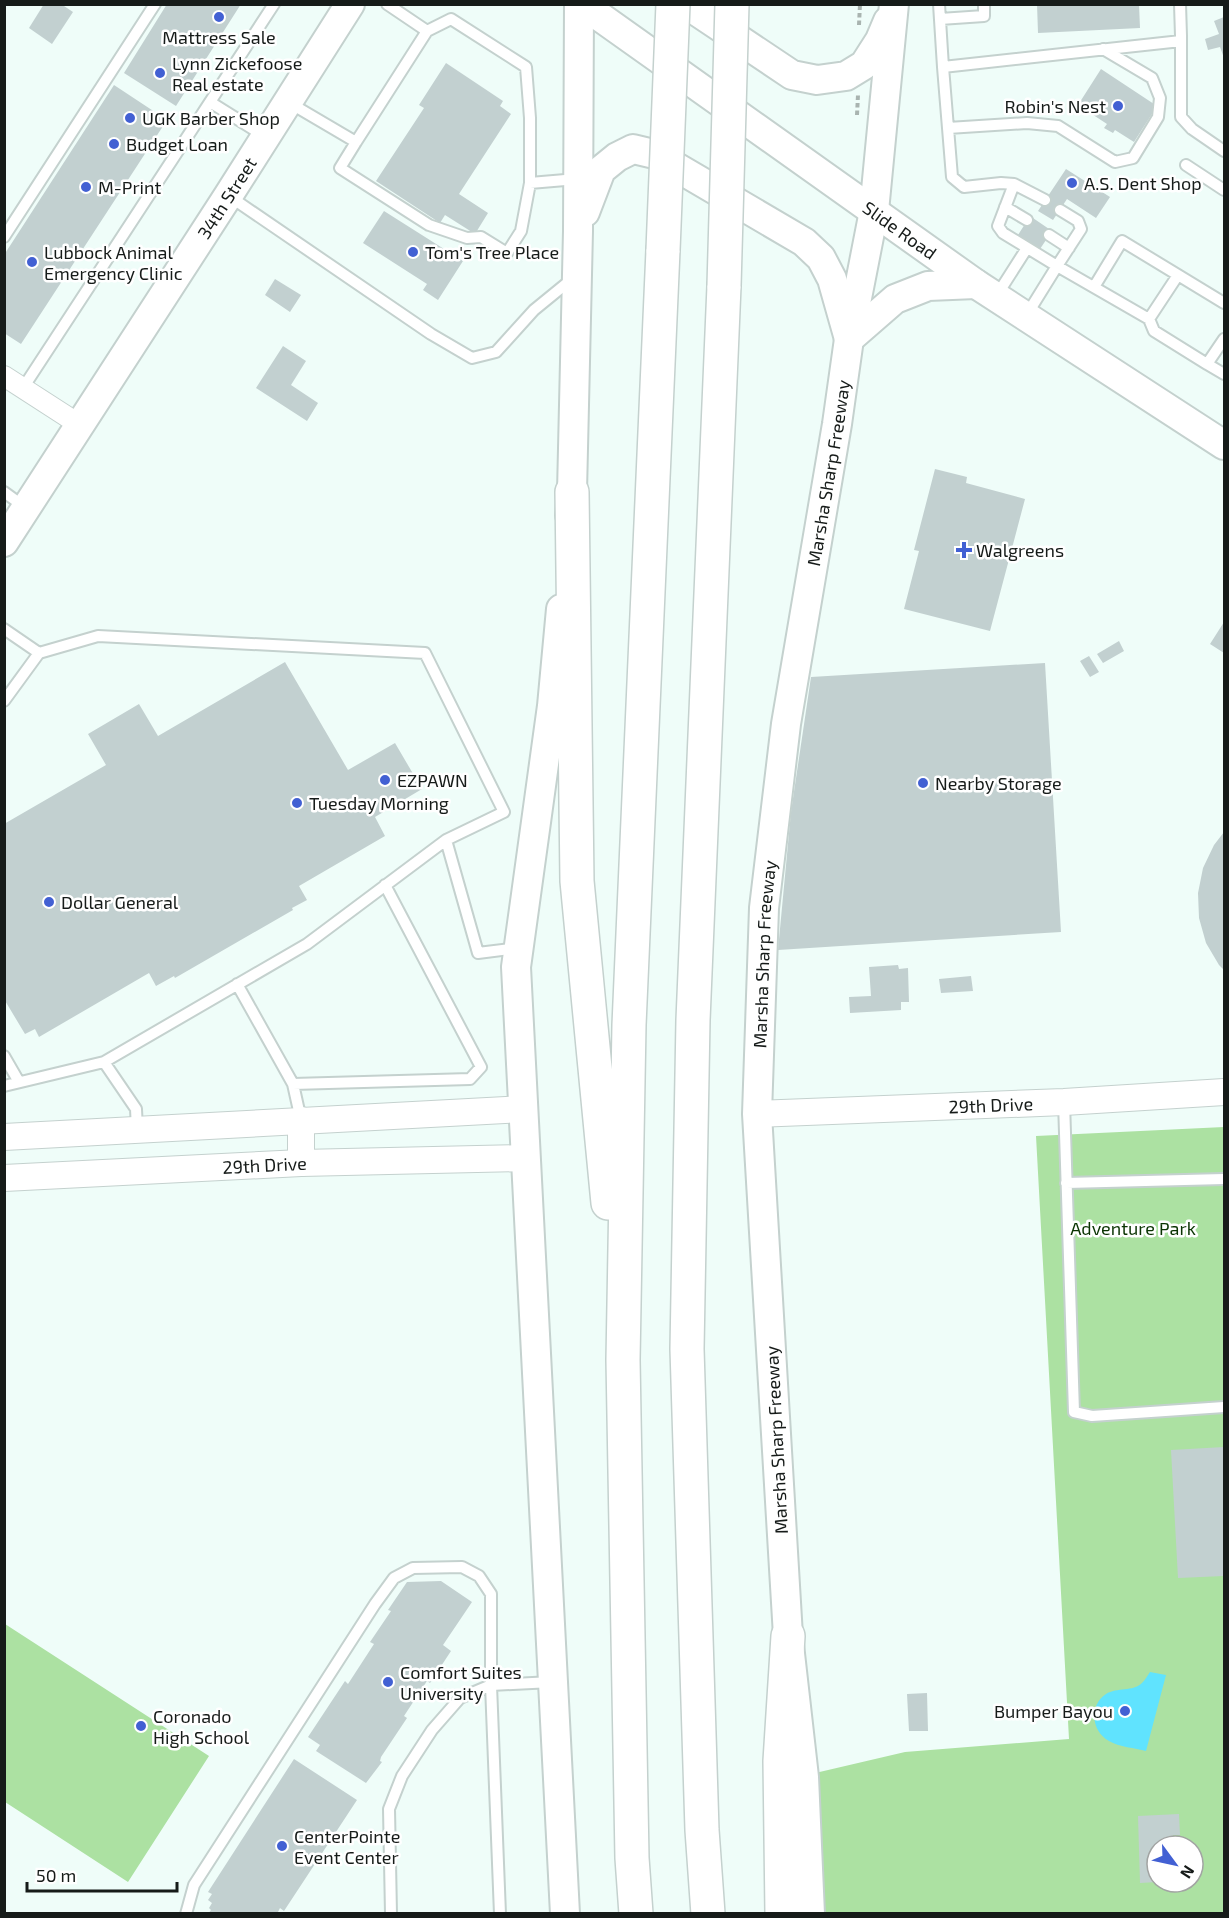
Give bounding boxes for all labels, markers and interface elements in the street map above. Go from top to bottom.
marker: Mattress Sale [212,10,226,24]
place label: Mattress Sale [162,26,276,48]
place label: Lynn Zickefoose Real estate [172,52,302,95]
marker: Lynn Zickefoose Real estate [153,66,167,80]
place label: Robin's Nest [1004,95,1106,117]
marker: Robin's Nest [1111,99,1125,113]
place label: UGK Barber Shop [142,107,280,129]
marker: UGK Barber Shop [123,111,137,125]
place label: Budget Loan [126,133,228,155]
marker: Budget Loan [107,137,121,151]
street label: 34th Street [192,153,261,243]
place label: A.S. Dent Shop [1084,172,1202,194]
place label: M-Print [98,176,162,198]
marker: A.S. Dent Shop [1065,176,1079,190]
marker: M-Print [79,180,93,194]
street label: Slide Road [859,196,941,264]
place label: Lubbock Animal Emergency Clinic [44,241,183,284]
place label: Tom's Tree Place [425,241,559,263]
marker: Tom's Tree Place [406,245,420,259]
marker: Lubbock Animal Emergency Clinic [25,255,39,269]
street label: Marsha Sharp Freeway [802,378,854,568]
place label: Walgreens [976,539,1064,561]
marker: Walgreens [957,543,971,557]
place label: EZPAWN [397,769,468,791]
place label: Nearby Storage [935,772,1062,794]
marker: EZPAWN [378,773,392,787]
marker: Nearby Storage [916,776,930,790]
place label: Tuesday Morning [309,792,449,814]
marker: Tuesday Morning [290,796,304,810]
street label: Marsha Sharp Freeway [748,858,781,1049]
place label: Dollar General [61,891,179,913]
marker: Dollar General [42,895,56,909]
street label: 29th Drive [948,1092,1033,1118]
street label: 29th Drive [222,1152,307,1178]
park label: Adventure Park [1070,1217,1196,1239]
street label: Marsha Sharp Freeway [760,1345,792,1535]
place label: Comfort Suites University [400,1661,522,1704]
marker: Comfort Suites University [381,1675,395,1689]
place label: Bumper Bayou [994,1700,1113,1722]
marker: Bumper Bayou [1118,1704,1132,1718]
place label: Coronado High School [153,1705,250,1748]
marker: Coronado High School [134,1719,148,1733]
place label: CenterPointe Event Center [294,1825,400,1868]
north arrow [1145,1834,1205,1894]
marker: CenterPointe Event Center [275,1839,289,1853]
scale bar [27,1855,177,1893]
text: N [1177,1862,1199,1882]
text: 50 m [36,1864,76,1886]

